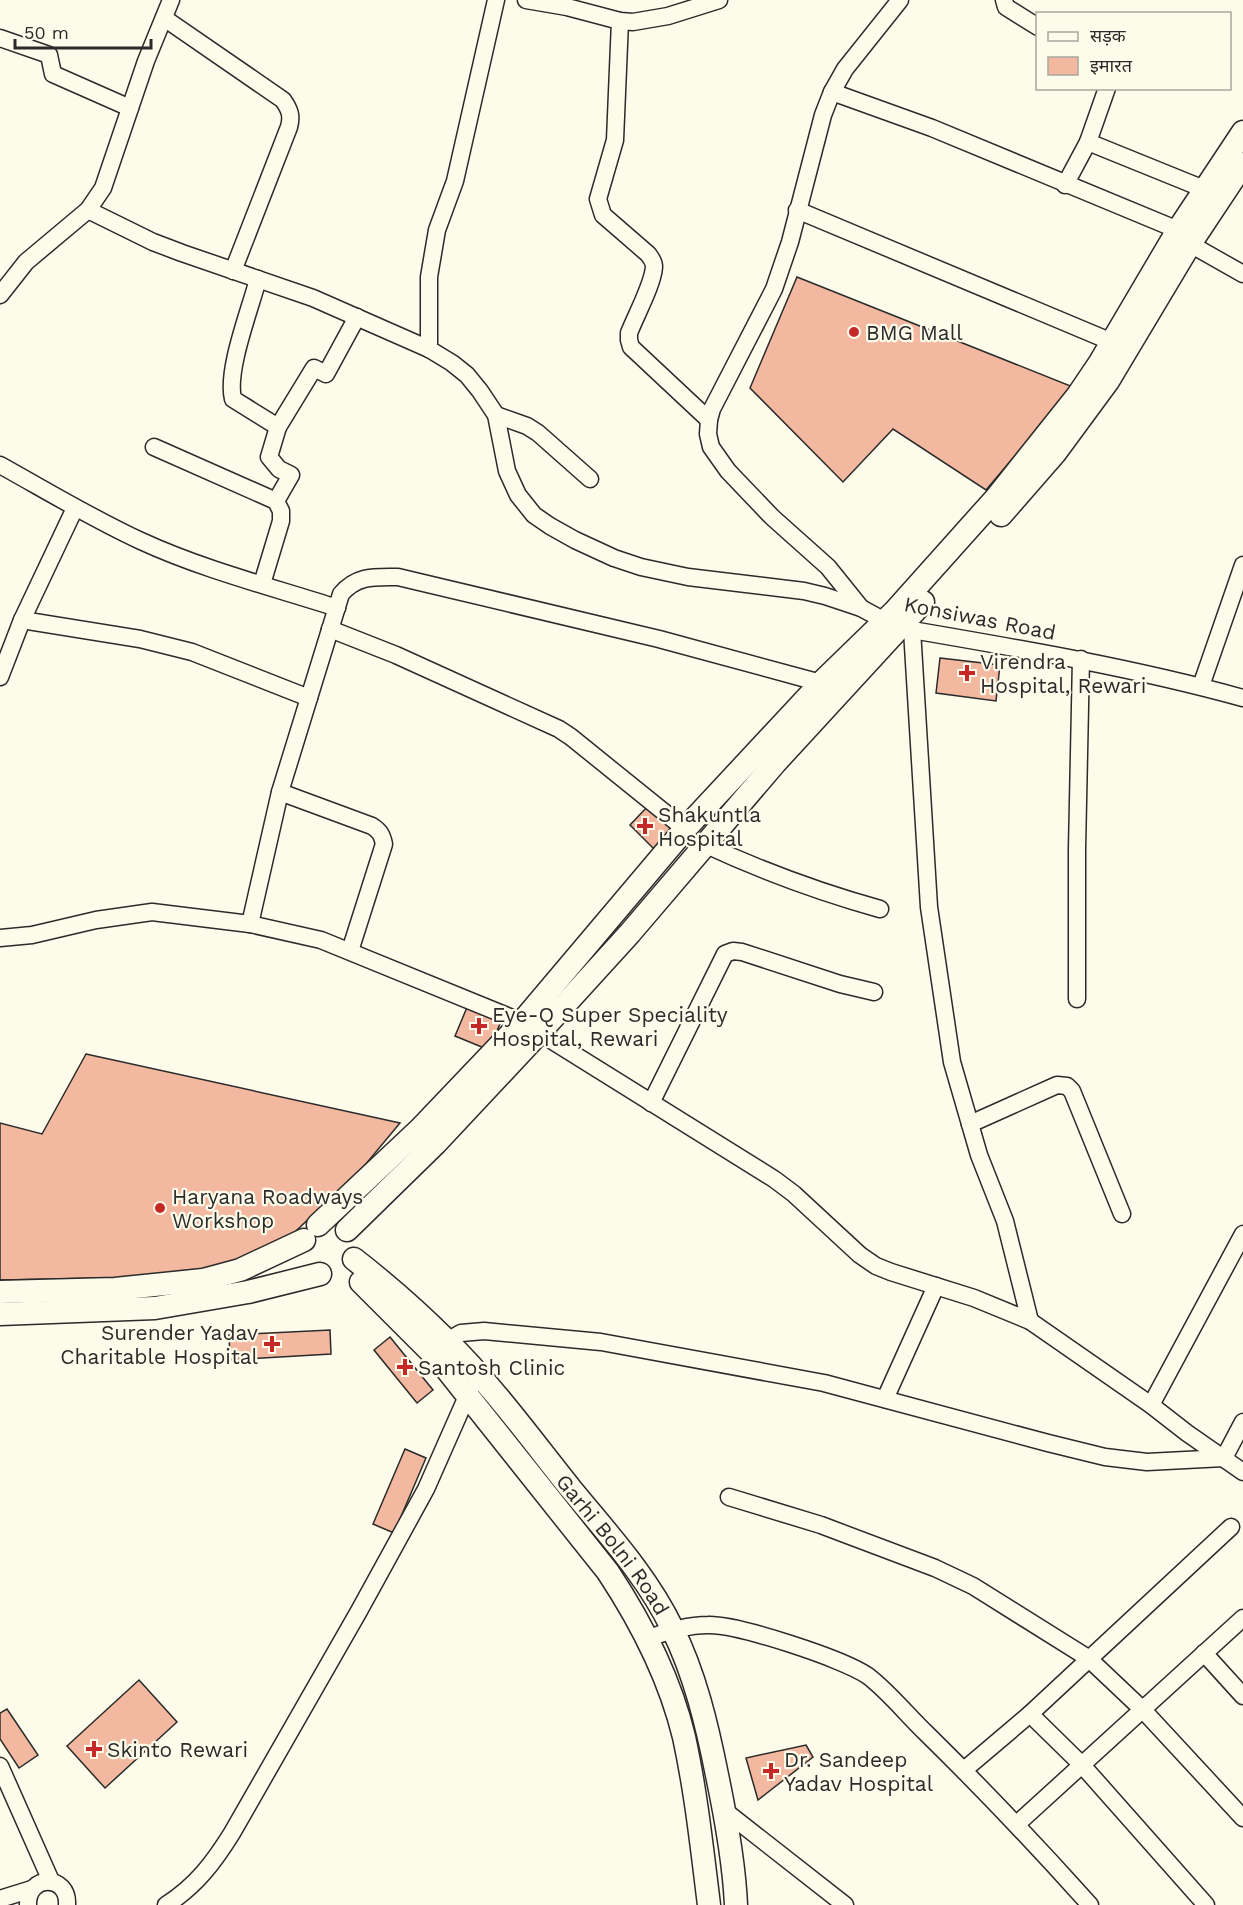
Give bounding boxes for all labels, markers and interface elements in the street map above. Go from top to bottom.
scale bar [15,12,152,50]
legend [1036,12,1231,90]
text: 50 m [24,22,69,43]
text: सड़क [1090,25,1127,46]
text: इमारत [1090,55,1133,76]
place label: BMG Mall [866,320,963,345]
marker: BMG Mall [847,325,861,339]
street label: Konsiwas Road [902,591,1058,645]
place label: Virendra Hospital, Rewari [980,649,1146,698]
marker: Virendra Hospital, Rewari [958,664,976,682]
place label: Shakuntla Hospital [658,802,761,851]
marker: Shakuntla Hospital [636,817,654,835]
place label: Eye-Q Super Speciality Hospital, Rewari [492,1002,728,1051]
marker: Eye-Q Super Speciality Hospital, Rewari [470,1017,488,1035]
place label: Haryana Roadways Workshop [172,1184,363,1233]
marker: Haryana Roadways Workshop [153,1201,167,1215]
place label: Surender Yadav Charitable Hospital [60,1320,259,1369]
marker: Surender Yadav Charitable Hospital [263,1335,281,1353]
place label: Santosh Clinic [418,1355,565,1380]
marker: Santosh Clinic [396,1358,414,1376]
street label: Garhi Bolni Road [551,1469,675,1619]
place label: Skinto Rewari [107,1737,248,1762]
marker: Skinto Rewari [85,1740,103,1758]
place label: Dr. Sandeep Yadav Hospital [784,1747,934,1796]
marker: Dr. Sandeep Yadav Hospital [762,1762,780,1780]

